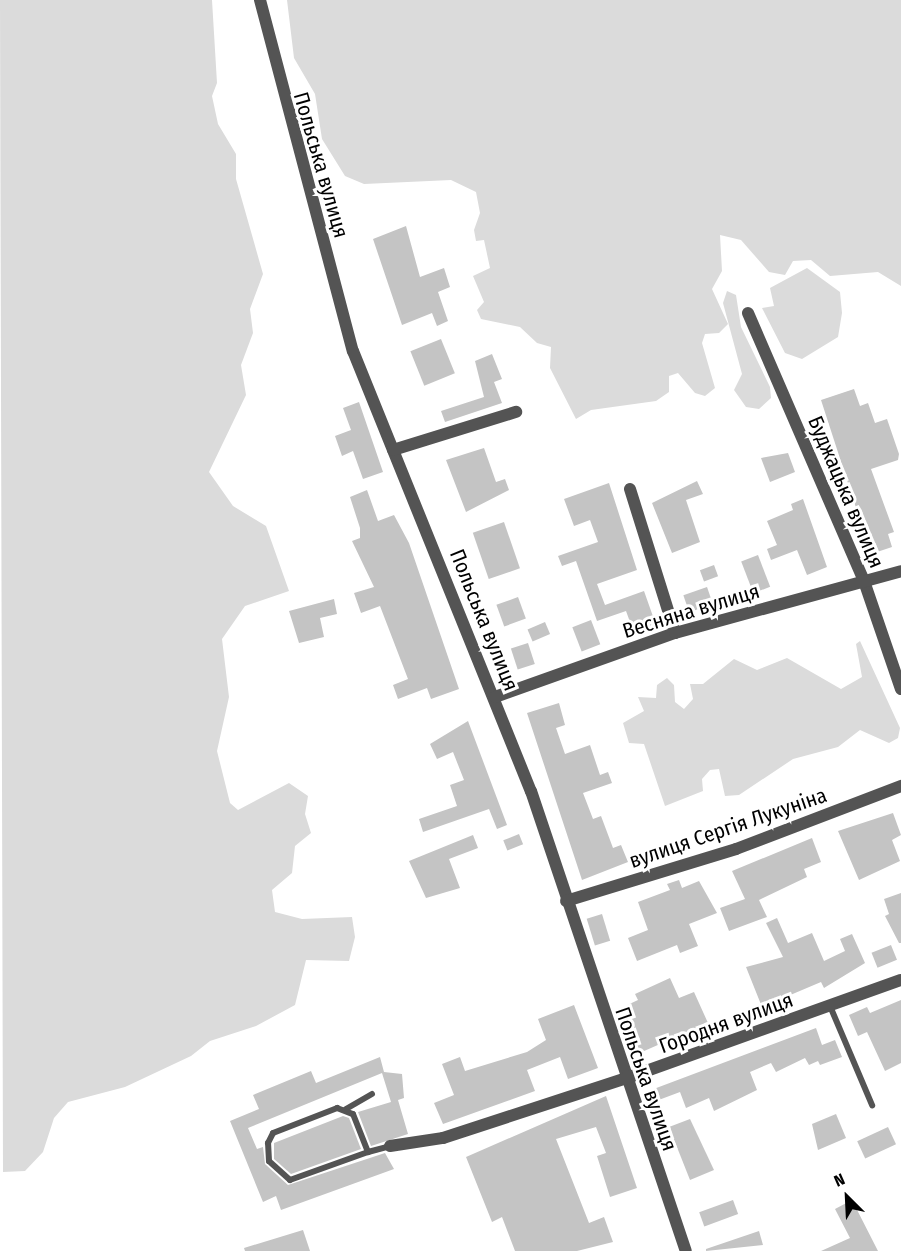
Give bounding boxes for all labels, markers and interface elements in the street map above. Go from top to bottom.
street label: Польська вулиця [288,89,354,241]
street label: Буджацька вулиця [803,412,889,572]
street label: Польська вулиця [444,546,524,694]
street label: Весняна вулиця [619,578,763,644]
street label: вулиця Сергія Лукуніна [626,782,830,874]
street label: Городня вулиця [656,987,796,1059]
street label: Польська вулиця [610,1004,682,1154]
north arrow [817,1167,877,1227]
text: N [831,1169,848,1191]

